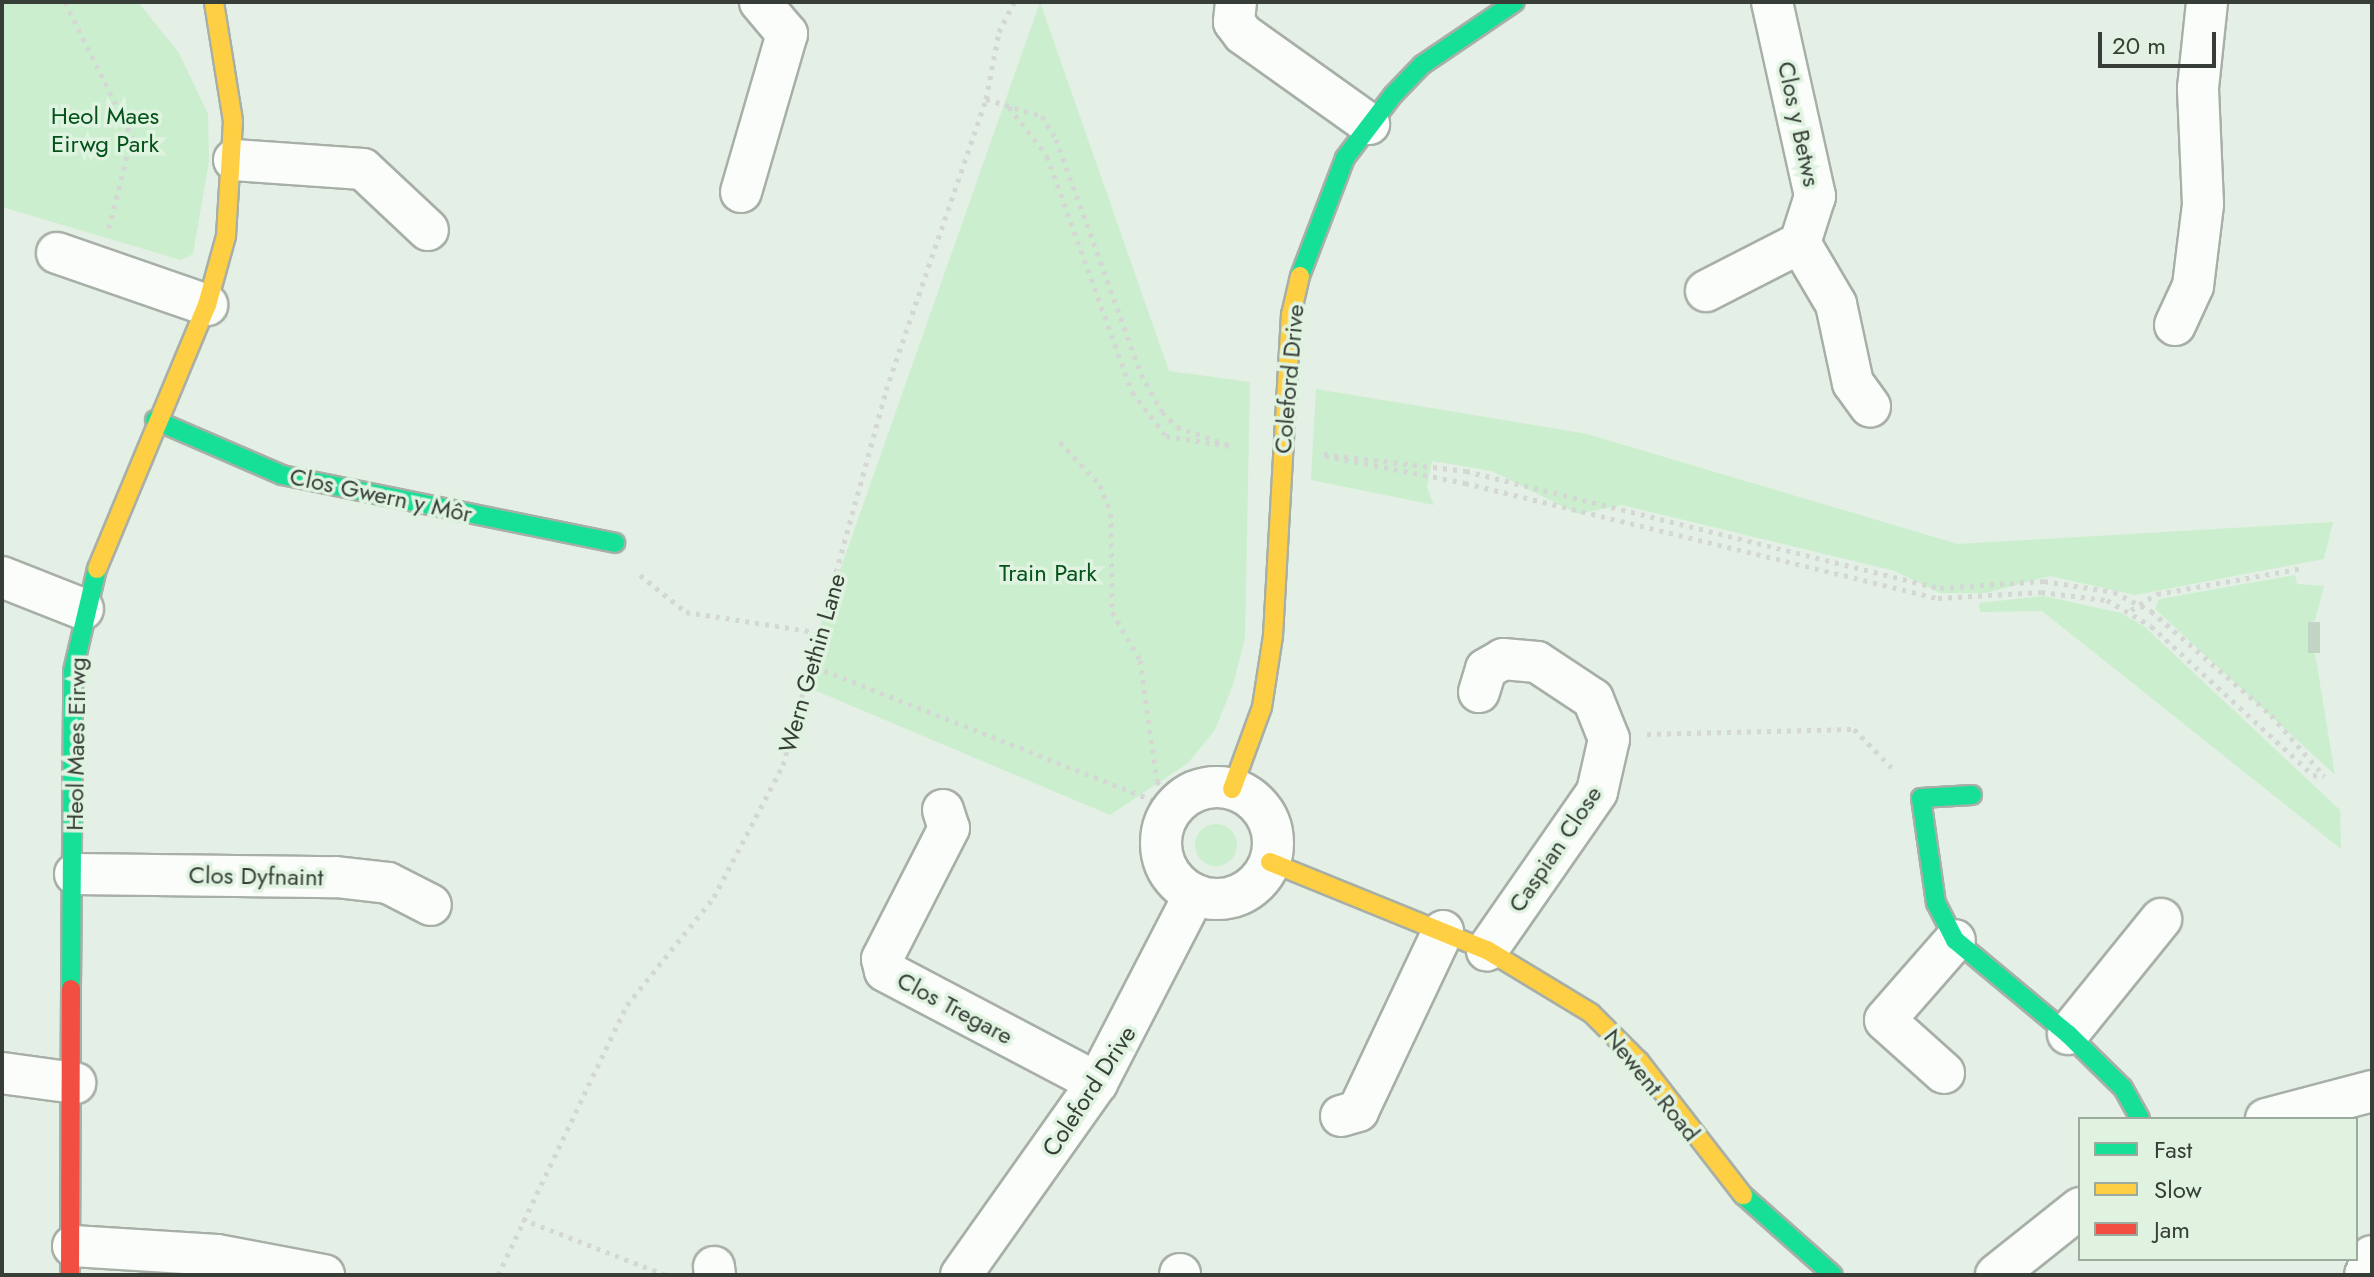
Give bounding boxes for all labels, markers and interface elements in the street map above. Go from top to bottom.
scale bar [2102,16,2220,66]
text: 20 m [2112,28,2166,63]
street label: Clos y Betws [1772,59,1826,189]
park label: Heol Maes Eirwg Park [51,102,159,158]
street label: Coleford Drive [1268,303,1310,455]
street label: Clos Gwern y Môr [287,462,475,528]
park label: Train Park [999,559,1097,587]
street label: Wern Gethin Lane [773,570,851,756]
street label: Heol Maes Eirwg [60,657,92,831]
street label: Caspian Close [1502,780,1608,918]
street label: Clos Dyfnaint [188,860,324,892]
street label: Clos Tregare [892,966,1018,1050]
street label: Coleford Drive [1036,1020,1142,1162]
street label: Newent Road [1598,1023,1706,1147]
legend [2078,1117,2358,1261]
text: Fast [2154,1132,2192,1167]
text: Slow [2154,1172,2202,1207]
text: Jam [2154,1212,2190,1247]

